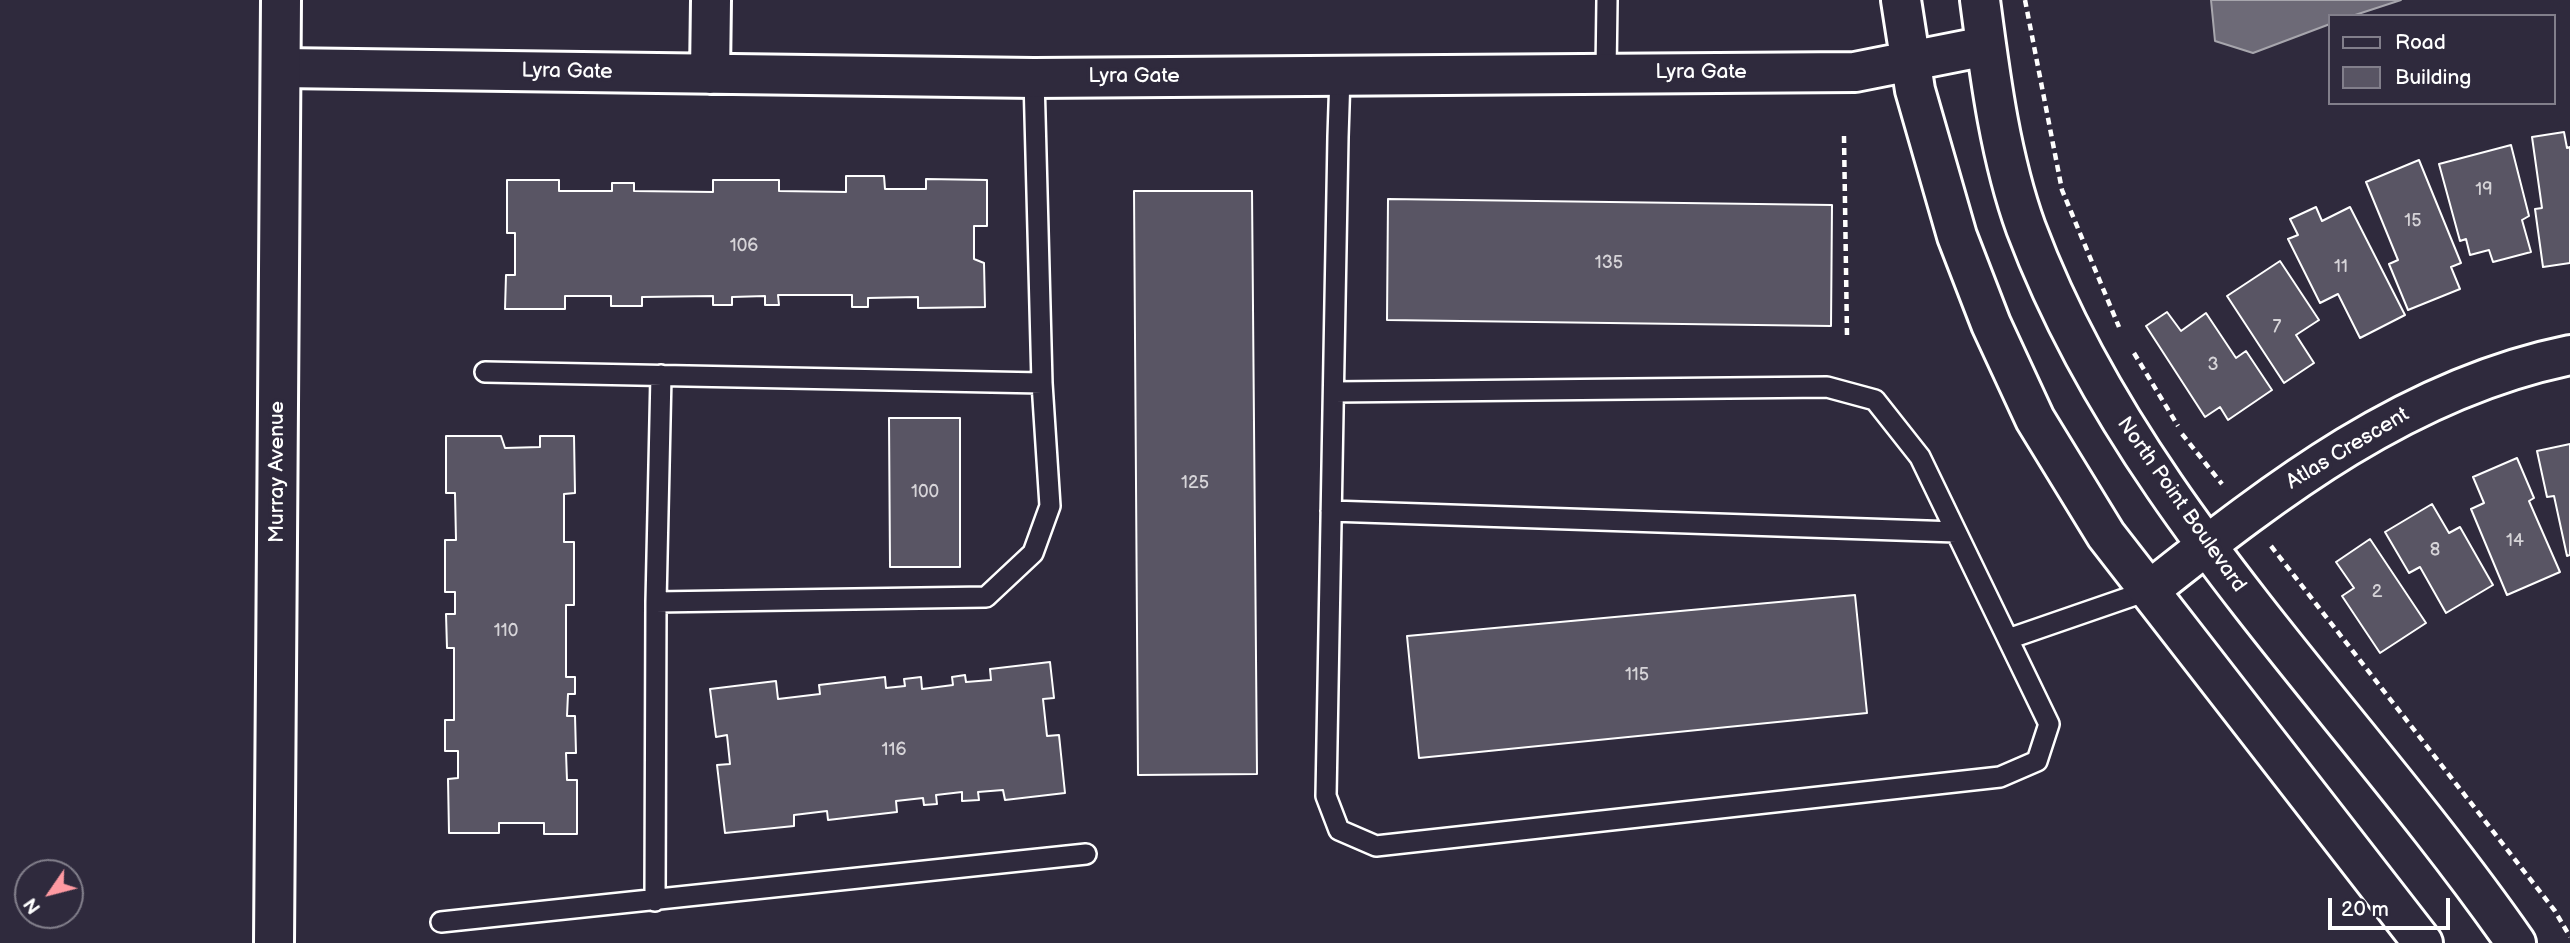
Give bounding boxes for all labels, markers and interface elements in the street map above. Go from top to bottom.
legend [2328,14,2556,105]
text: Road [2395,30,2446,55]
street label: Lyra Gate [521,59,613,85]
street label: Lyra Gate [1655,60,1747,86]
street label: Lyra Gate [1088,64,1180,90]
text: Building [2395,65,2471,90]
house number: 19 [2475,179,2493,201]
house number: 15 [2404,210,2422,232]
house number: 106 [730,235,758,257]
house number: 135 [1595,252,1623,274]
house number: 11 [2334,256,2348,278]
house number: 7 [2273,316,2281,338]
house number: 3 [2207,354,2219,376]
street label: Murray Avenue [265,401,291,543]
street label: Atlas Crescent [2282,403,2414,495]
street label: North Point Boulevard [2111,413,2251,597]
house number: 125 [1181,472,1209,494]
house number: 100 [911,481,939,503]
house number: 14 [2506,530,2524,552]
house number: 8 [2430,539,2440,561]
house number: 2 [2372,581,2382,603]
house number: 110 [494,620,518,642]
house number: 115 [1625,664,1649,686]
house number: 116 [882,739,906,761]
north arrow [14,859,84,929]
scale bar [2332,884,2454,928]
text: N [20,893,47,918]
text: 20 m [2341,897,2389,922]

